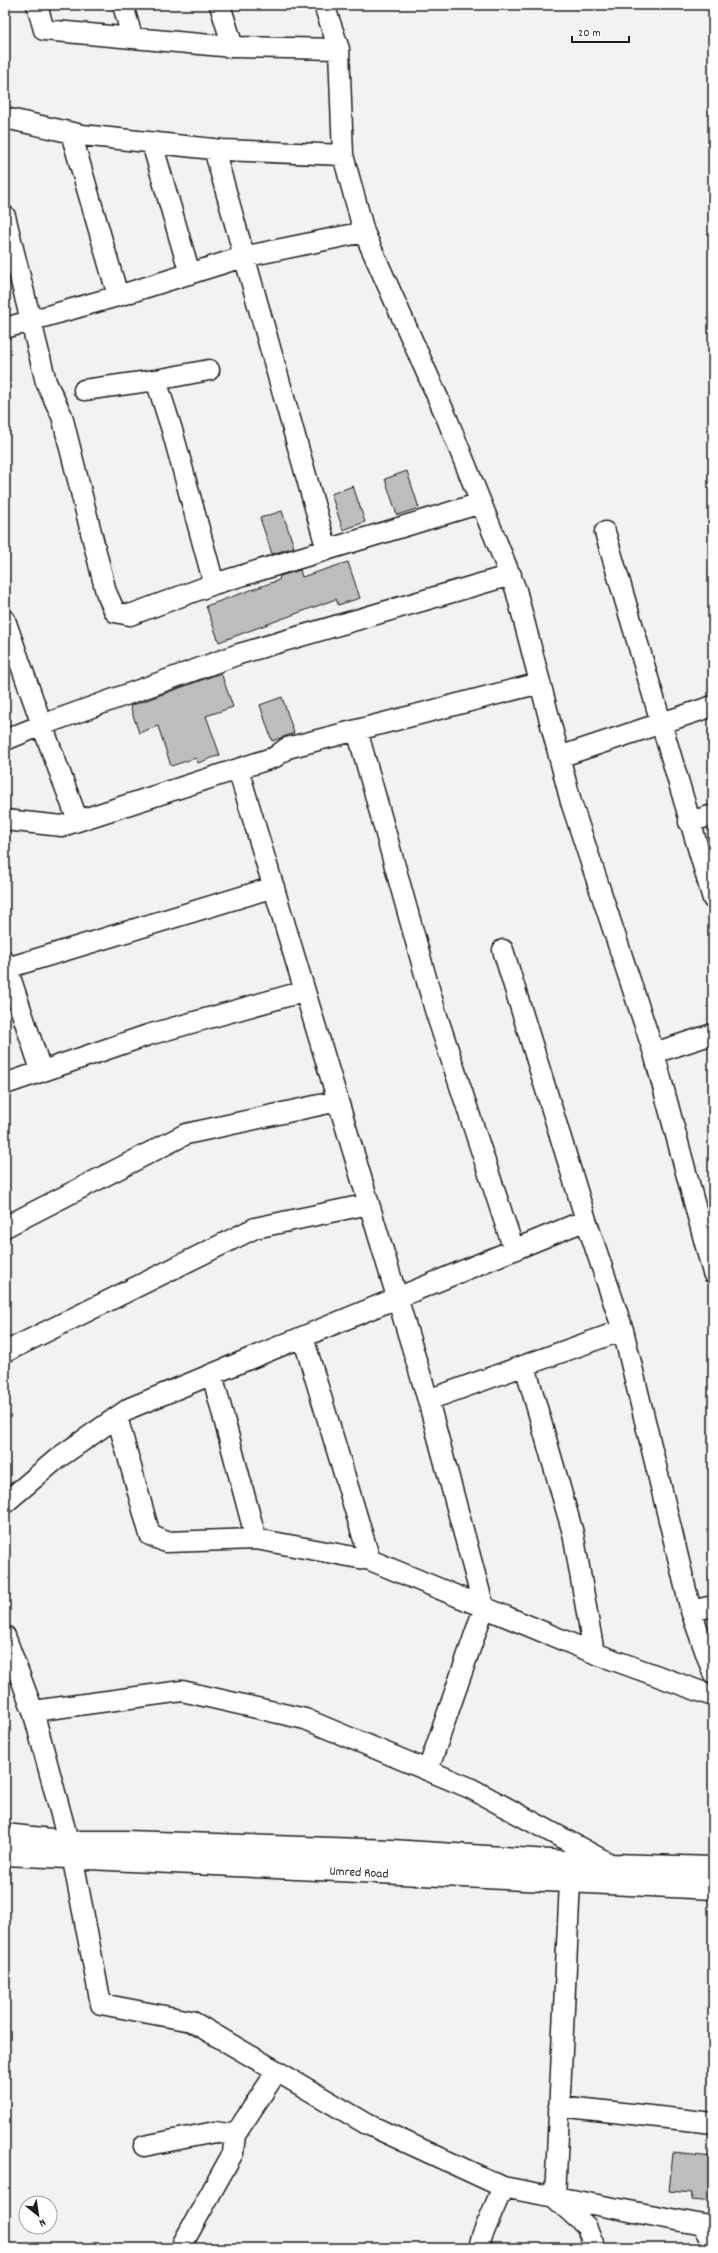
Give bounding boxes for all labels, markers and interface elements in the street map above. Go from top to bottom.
scale bar [572,18,629,44]
text: 20 m [578,25,601,42]
street label: Umred Road [329,1862,389,1885]
north arrow [18,2195,58,2235]
text: N [35,2214,48,2230]

